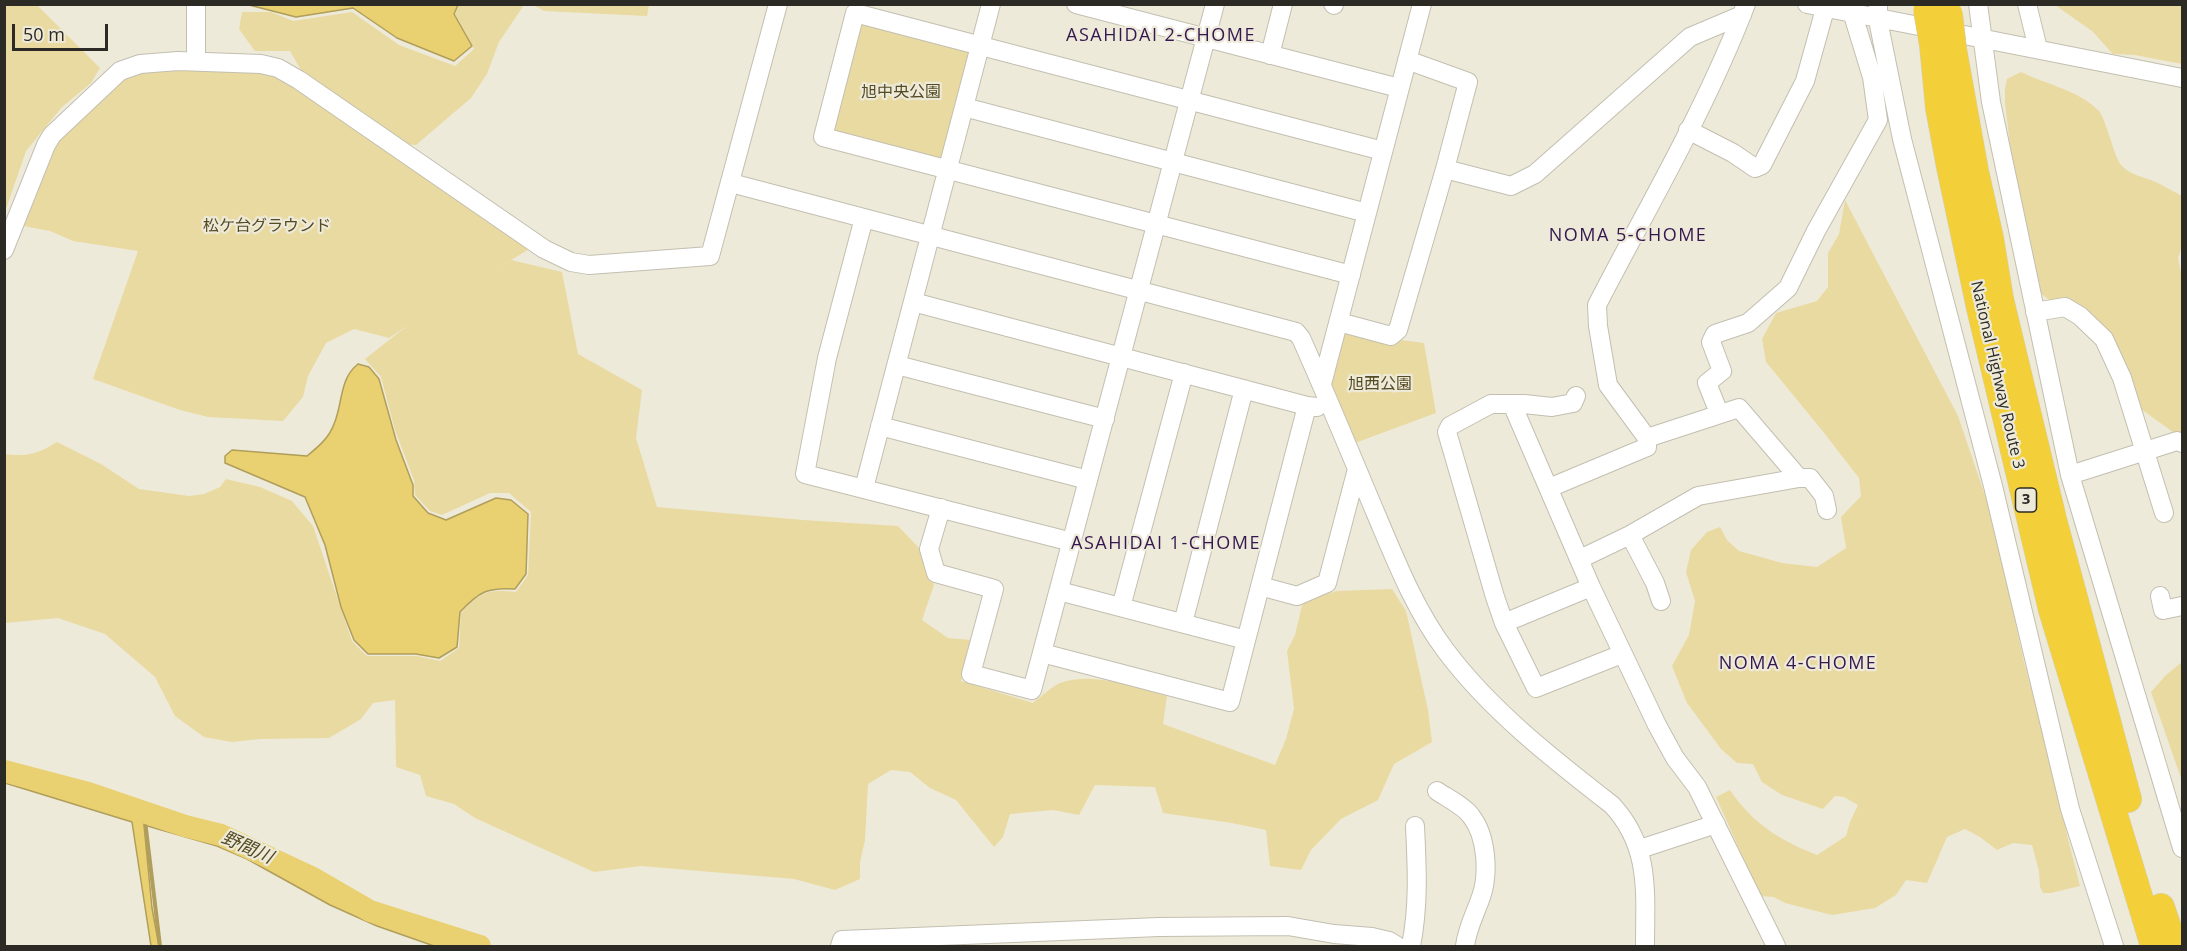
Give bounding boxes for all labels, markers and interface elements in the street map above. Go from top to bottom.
scale bar [15,12,111,50]
text: 50 m [23,22,65,46]
district label: ASAHIDAI 2-CHOME [1066,25,1256,47]
park label: 旭中央公園 [861,82,941,102]
park label: 松ケ台グラウンド [203,216,331,236]
district label: NOMA 5-CHOME [1549,225,1707,247]
street label: National Highway Route 3 [1966,279,2028,471]
park label: 旭西公園 [1348,374,1412,394]
road number: 3 [2016,488,2036,512]
district label: ASAHIDAI 1-CHOME [1071,533,1261,555]
district label: NOMA 4-CHOME [1719,653,1877,675]
water label: 野間川 [218,827,276,869]

